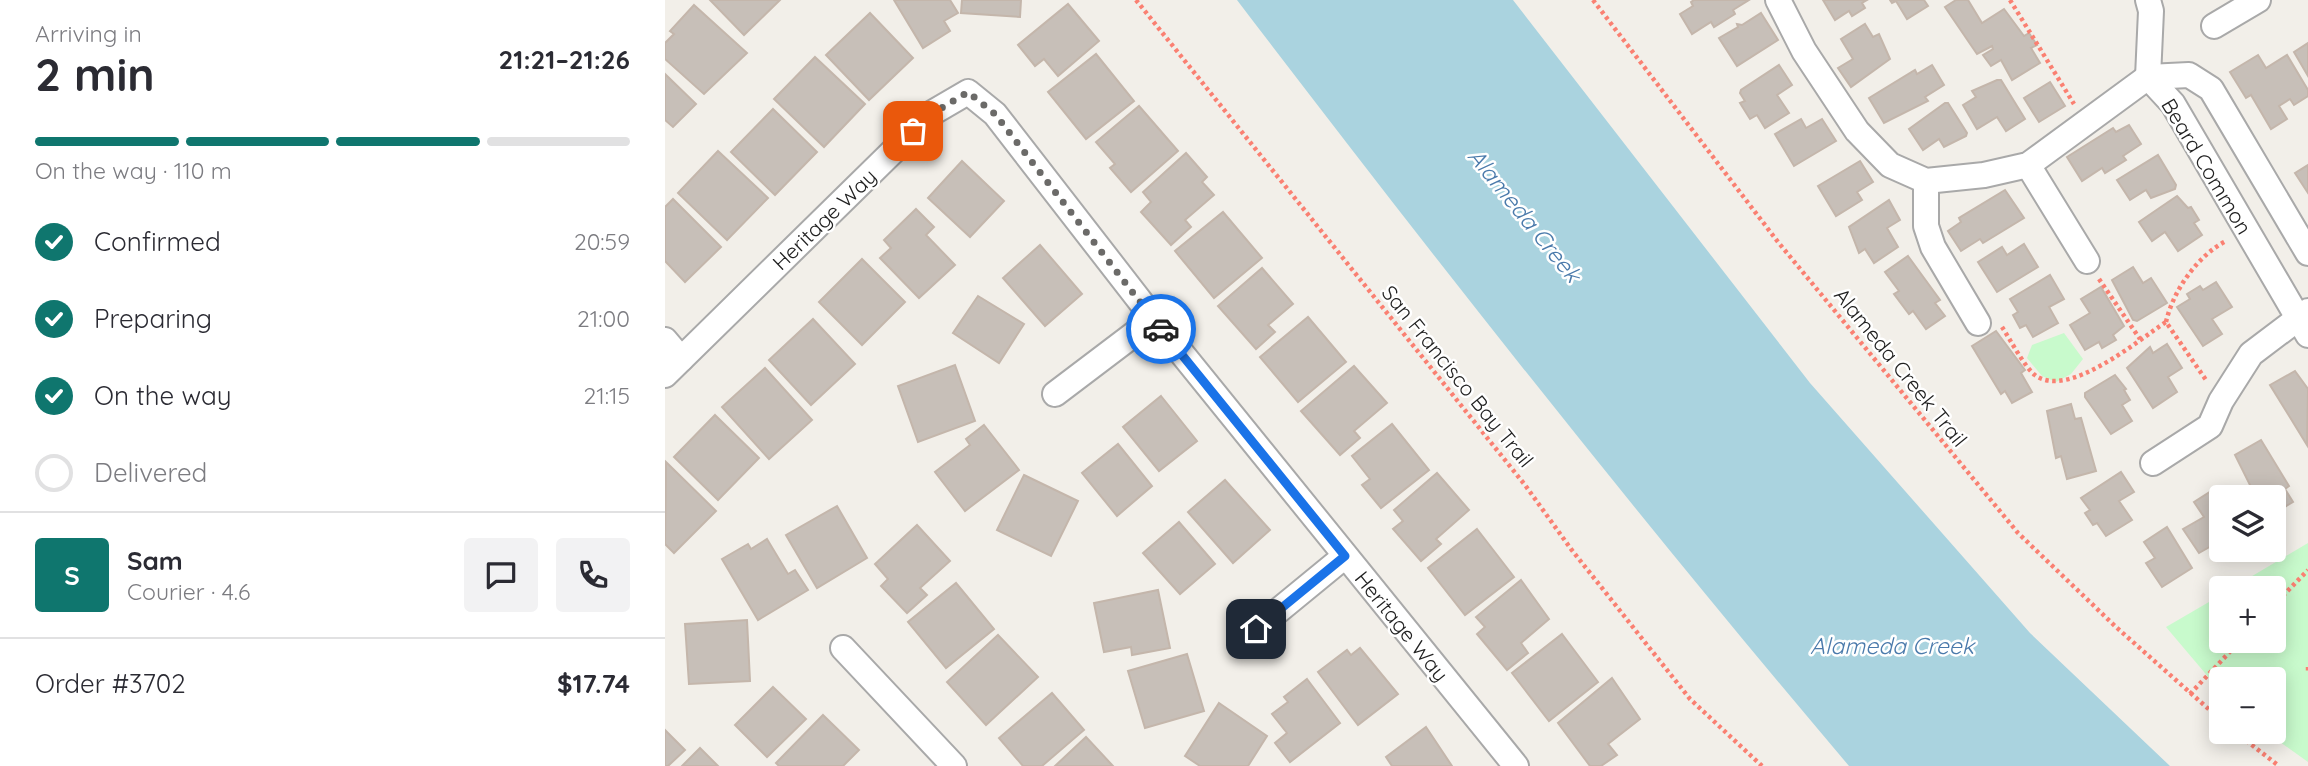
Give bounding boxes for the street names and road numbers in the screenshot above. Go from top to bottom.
street label: Beard Common [2156,93,2258,239]
street label: Heritage Way [767,163,881,275]
street label: San Francisco Bay Trail [1377,280,1539,472]
street label: Alameda Creek Trail [1829,282,1973,452]
street label: Heritage Way [1350,566,1454,686]

